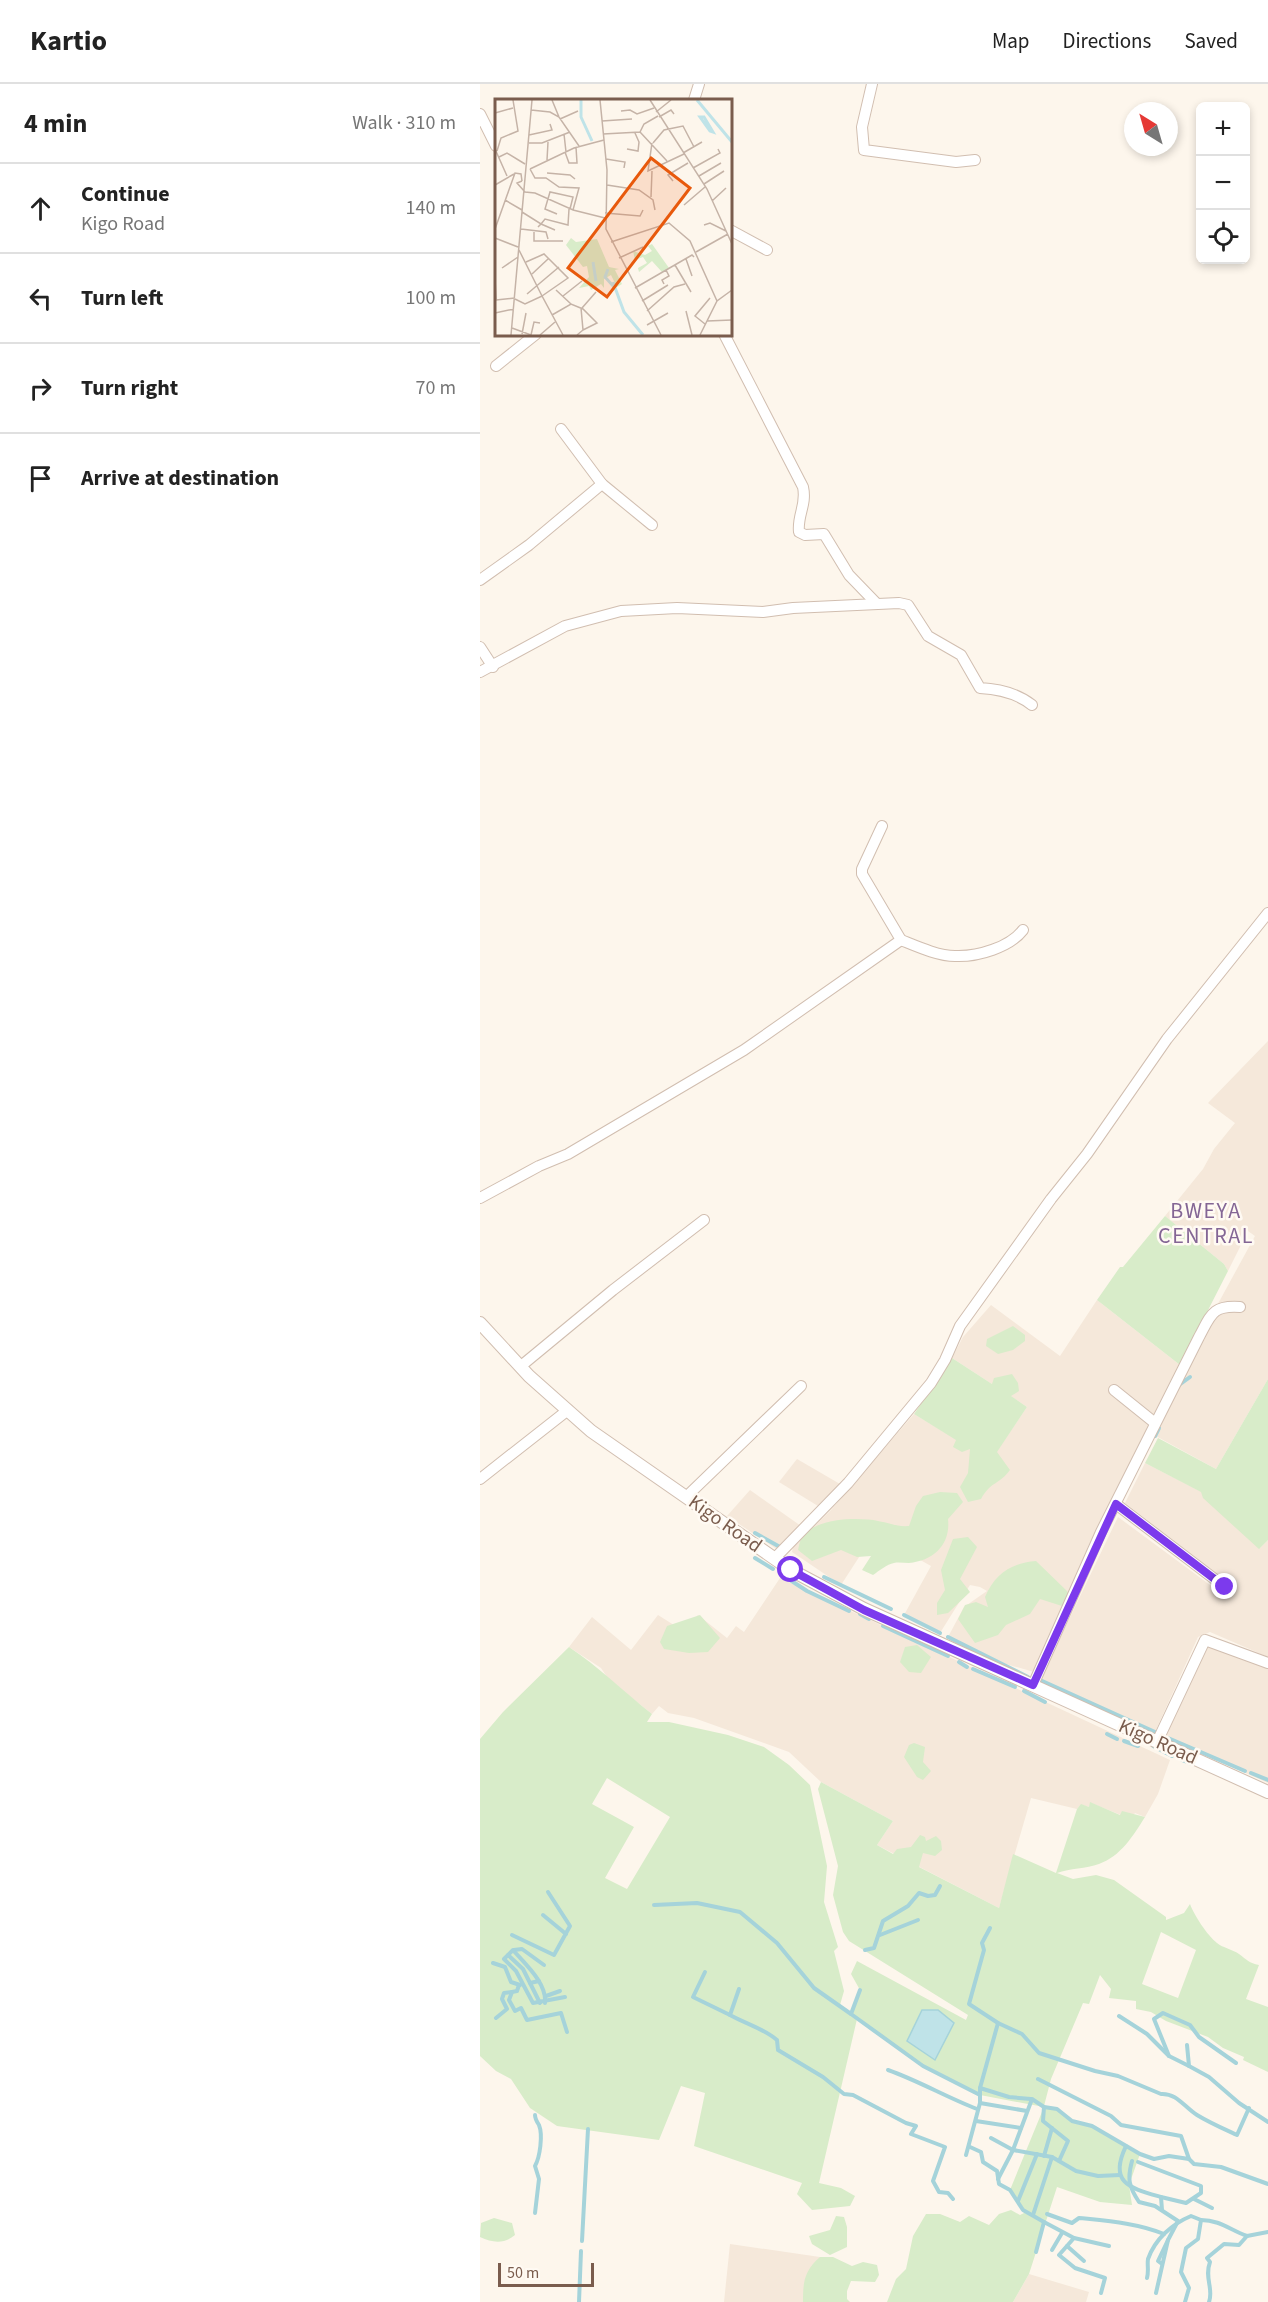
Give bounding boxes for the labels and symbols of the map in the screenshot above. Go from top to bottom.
inset map [495,99,732,336]
north arrow [1124,102,1178,156]
district label: BWEYA CENTRAL [1158,1195,1254,1252]
street label: Kigo Road [683,1488,767,1560]
route start [777,1556,803,1582]
route end [1211,1573,1237,1599]
street label: Kigo Road [1114,1712,1202,1772]
scale bar [498,2260,594,2288]

